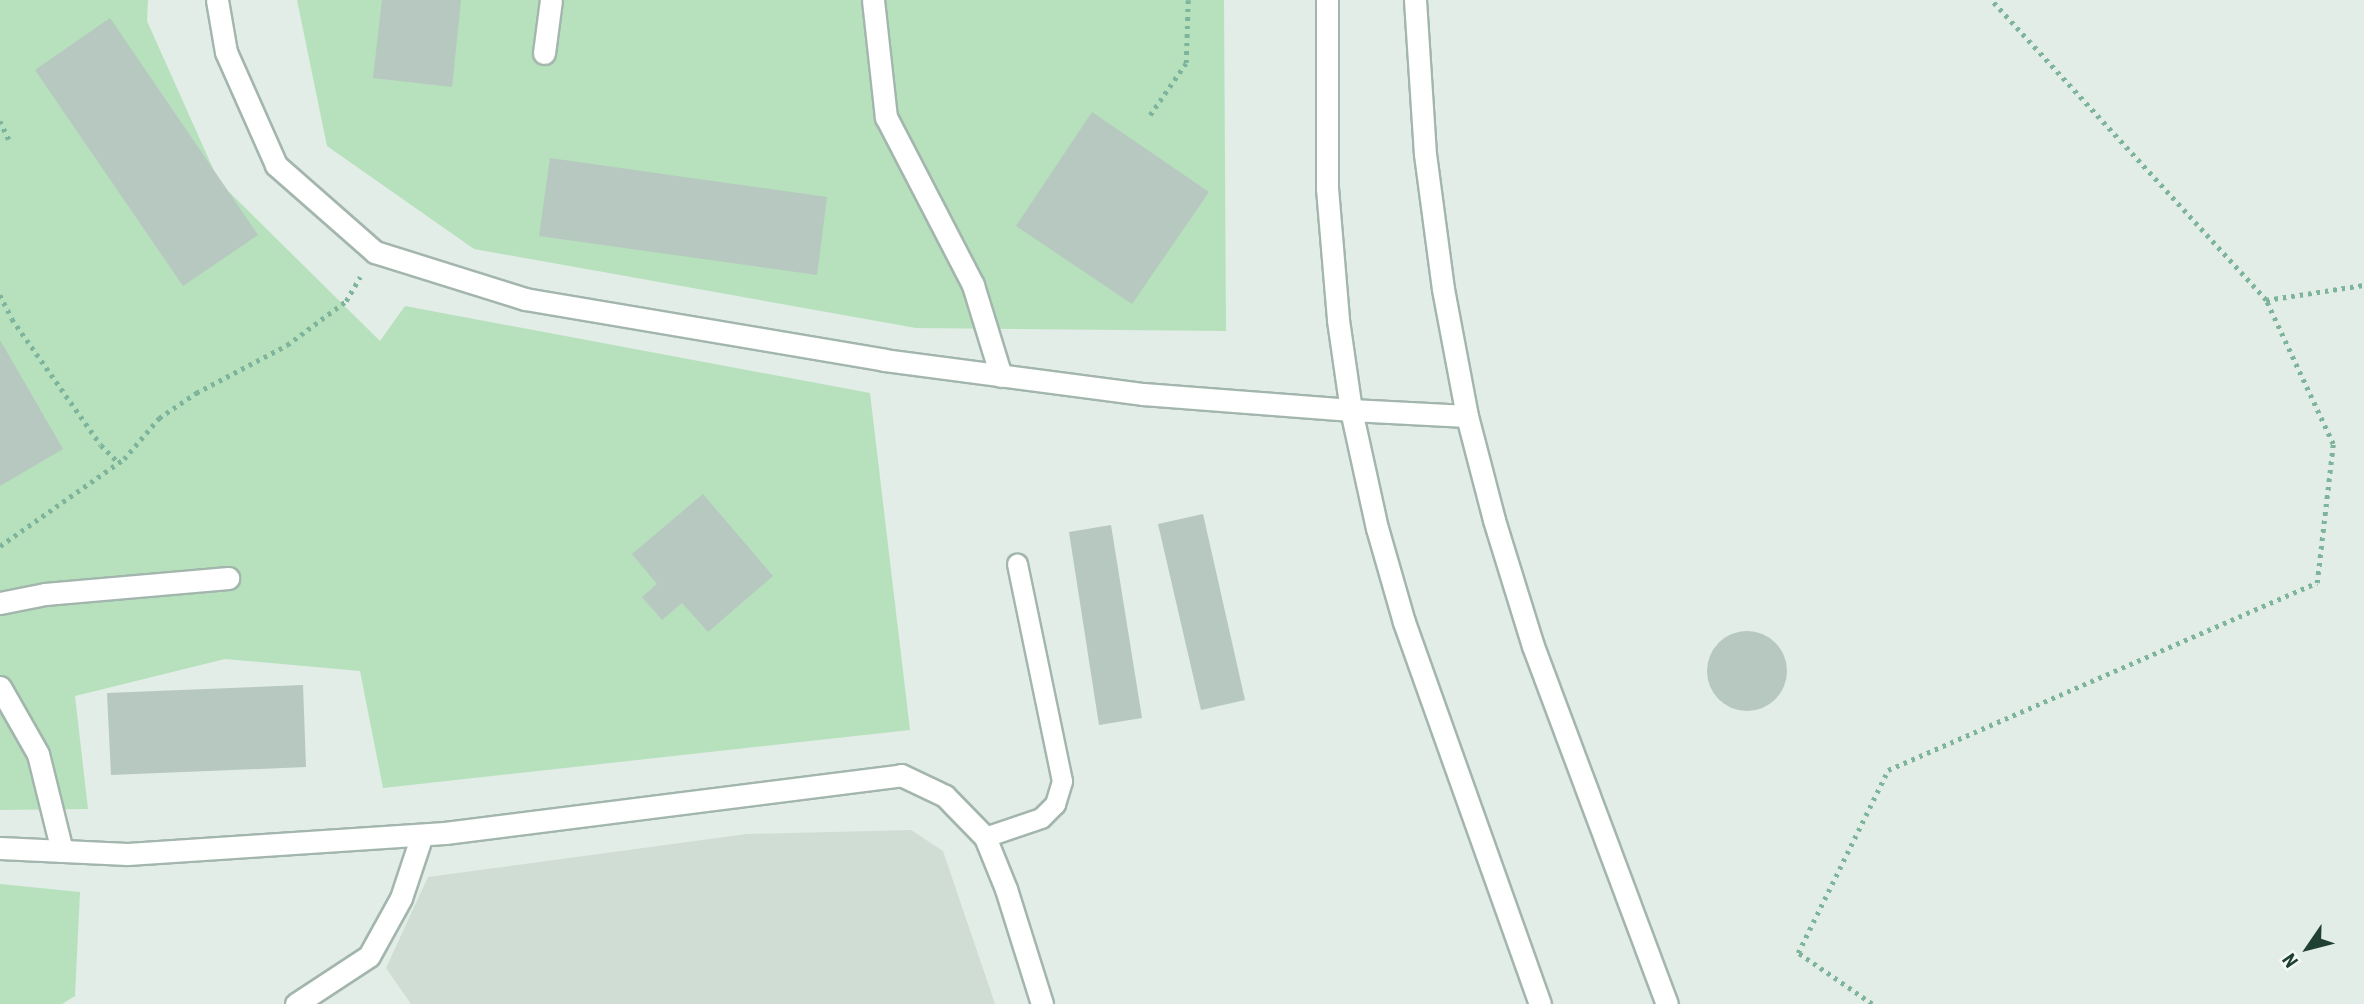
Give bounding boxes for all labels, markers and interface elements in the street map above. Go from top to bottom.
north arrow [2273,913,2343,983]
text: N [2278,949,2303,972]

